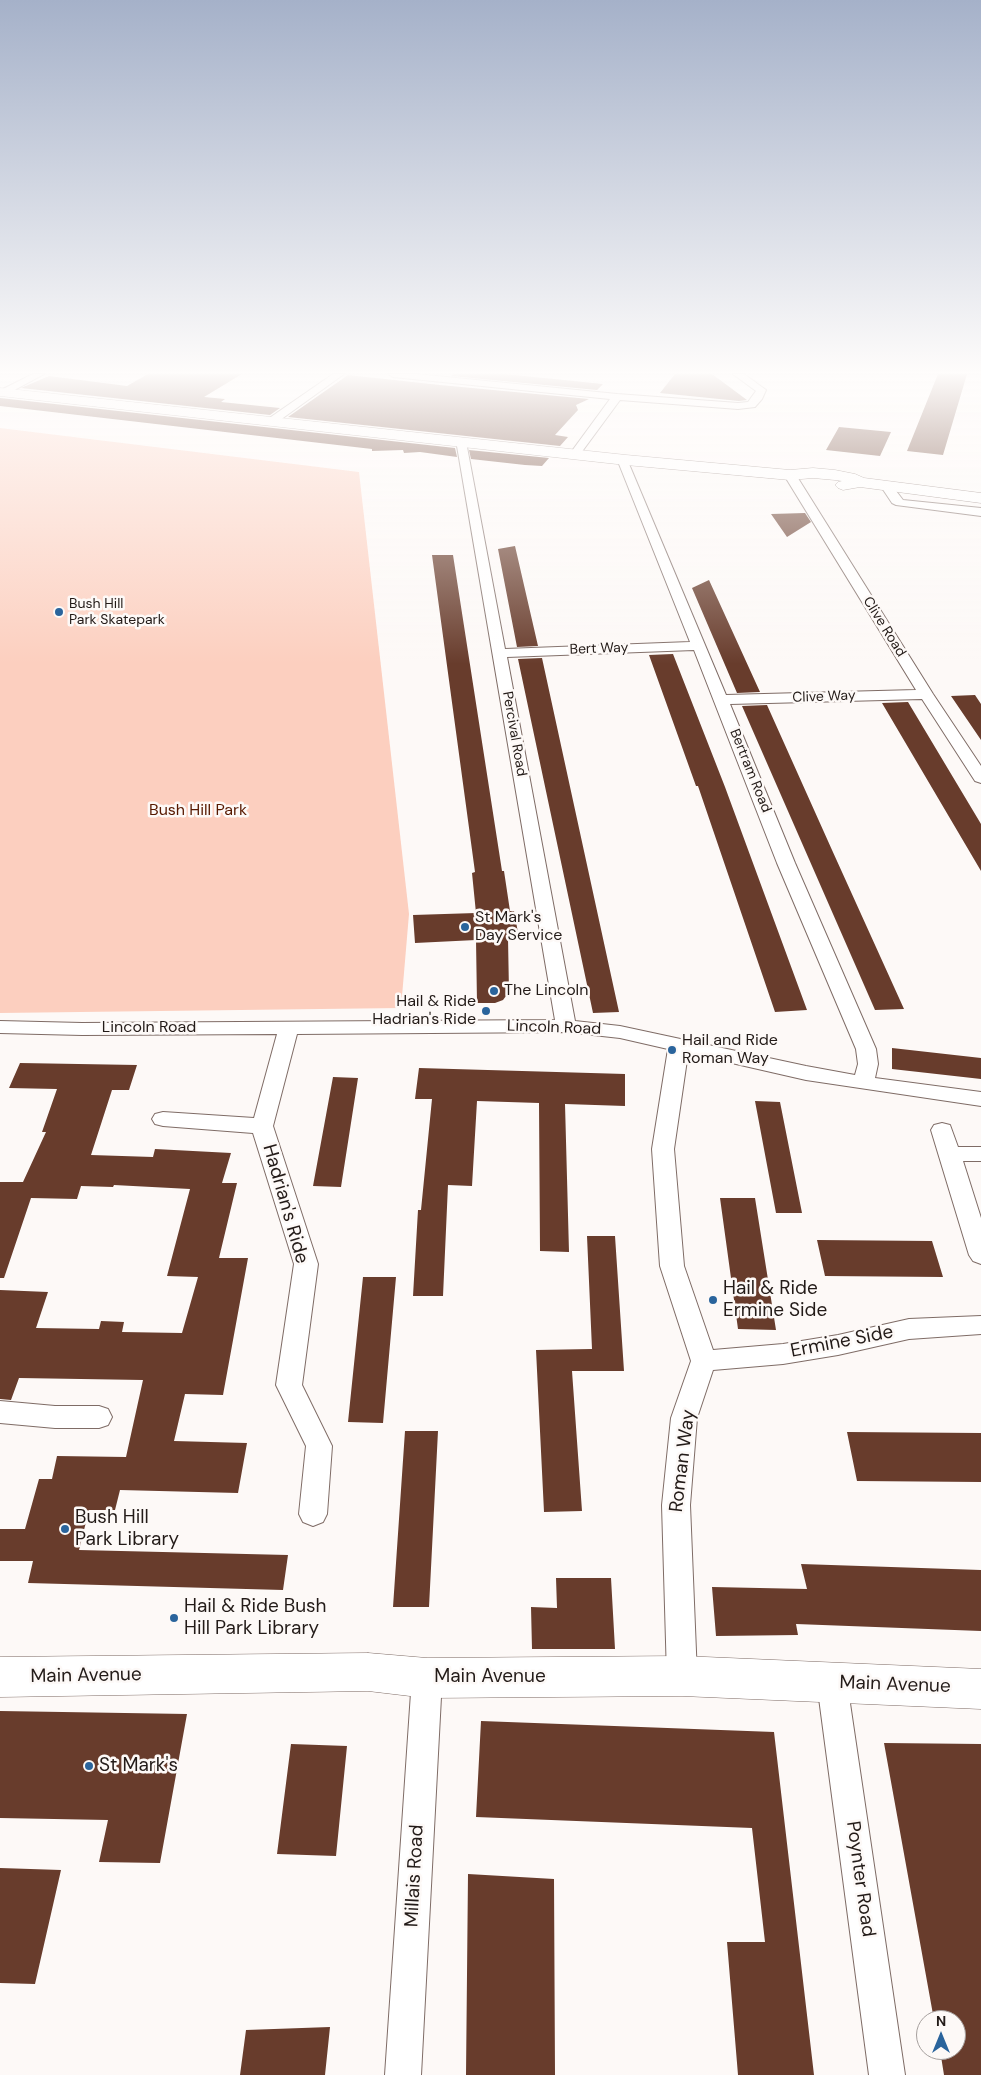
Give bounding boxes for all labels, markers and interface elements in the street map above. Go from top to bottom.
street label: Clive Road [859,594,909,660]
place label: Bush Hill Park Skatepark [69,596,165,628]
marker: Bush Hill Park Skatepark [53,606,65,618]
street label: Bert Way [569,640,629,658]
street label: Clive Way [792,688,856,706]
street label: Percival Road [498,690,530,778]
street label: Bertram Road [726,727,774,815]
park label: Bush Hill Park [149,801,247,821]
place label: St Mark's Day Service [475,908,562,946]
marker: St Mark's Day Service [459,921,471,933]
place label: The Lincoln [504,981,588,1001]
marker: The Lincoln [488,985,500,997]
place label: Hail & Ride Hadrian's Ride [372,992,476,1030]
marker: Hail & Ride Hadrian's Ride [480,1005,492,1017]
street label: Lincoln Road [507,1017,601,1039]
street label: Lincoln Road [102,1018,196,1038]
place label: Hail and Ride Roman Way [682,1031,778,1069]
marker: Hail and Ride Roman Way [666,1044,678,1056]
street label: Hadrian's Ride [257,1142,313,1266]
place label: Hail & Ride Ermine Side [723,1278,827,1322]
marker: Hail & Ride Ermine Side [707,1294,719,1306]
street label: Ermine Side [789,1321,895,1363]
street label: Roman Way [665,1408,701,1514]
place label: Bush Hill Park Library [75,1507,179,1551]
marker: Bush Hill Park Library [59,1523,71,1535]
place label: Hail & Ride Bush Hill Park Library [184,1596,327,1640]
marker: Hail & Ride Bush Hill Park Library [168,1612,180,1624]
street label: Main Avenue [30,1664,142,1688]
street label: Main Avenue [434,1666,546,1688]
street label: Main Avenue [839,1672,951,1698]
place label: St Mark's [99,1755,178,1777]
marker: St Mark's [83,1760,95,1772]
street label: Poynter Road [841,1820,879,1938]
street label: Millais Road [401,1824,429,1928]
north arrow [916,2010,966,2060]
text: N [936,2012,946,2030]

